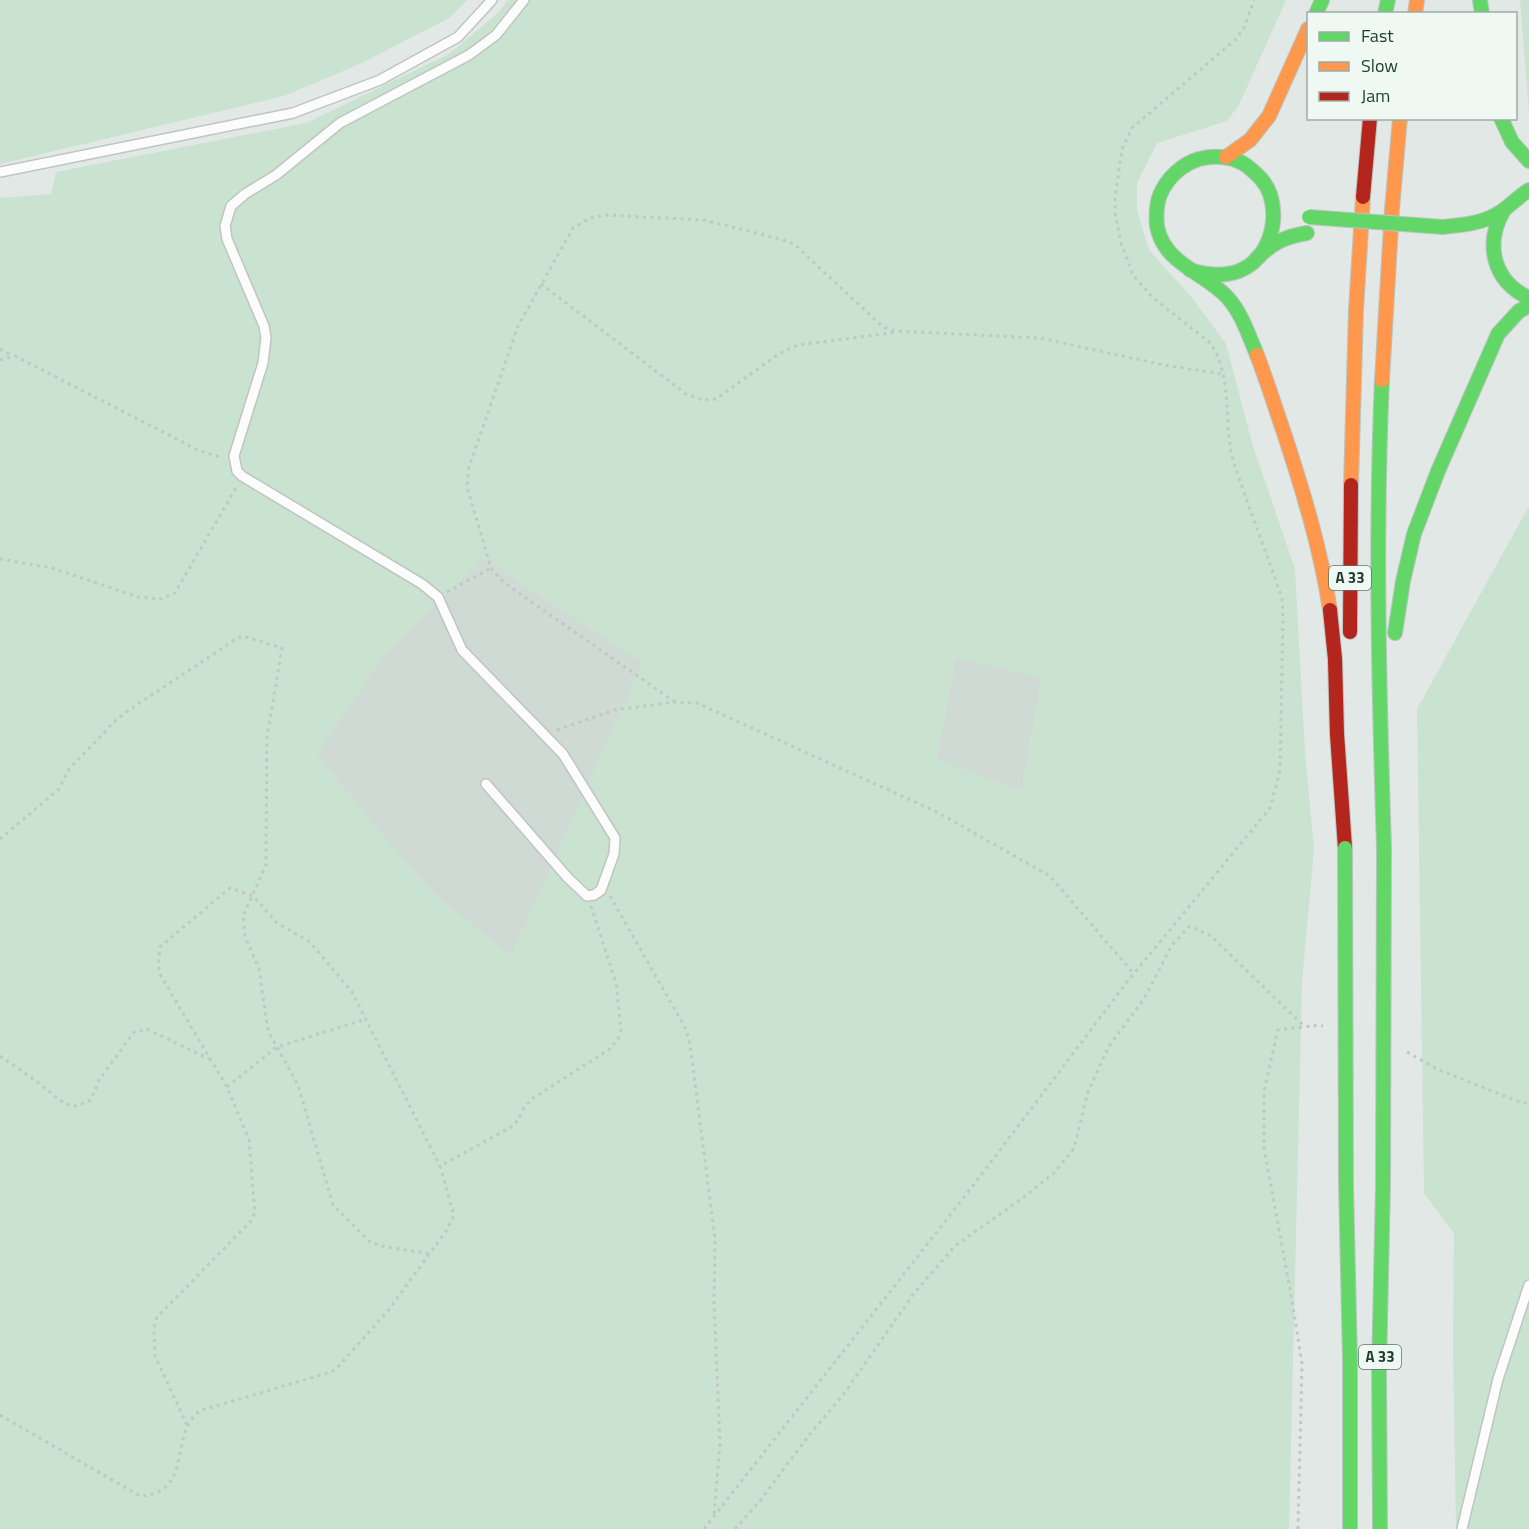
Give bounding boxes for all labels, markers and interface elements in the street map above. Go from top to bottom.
legend [1307,12,1517,120]
text: Fast [1361,22,1394,49]
text: Slow [1361,52,1398,79]
text: Jam [1361,82,1390,109]
road number: A 33 [1329,566,1371,590]
road number: A 33 [1359,1345,1401,1369]

